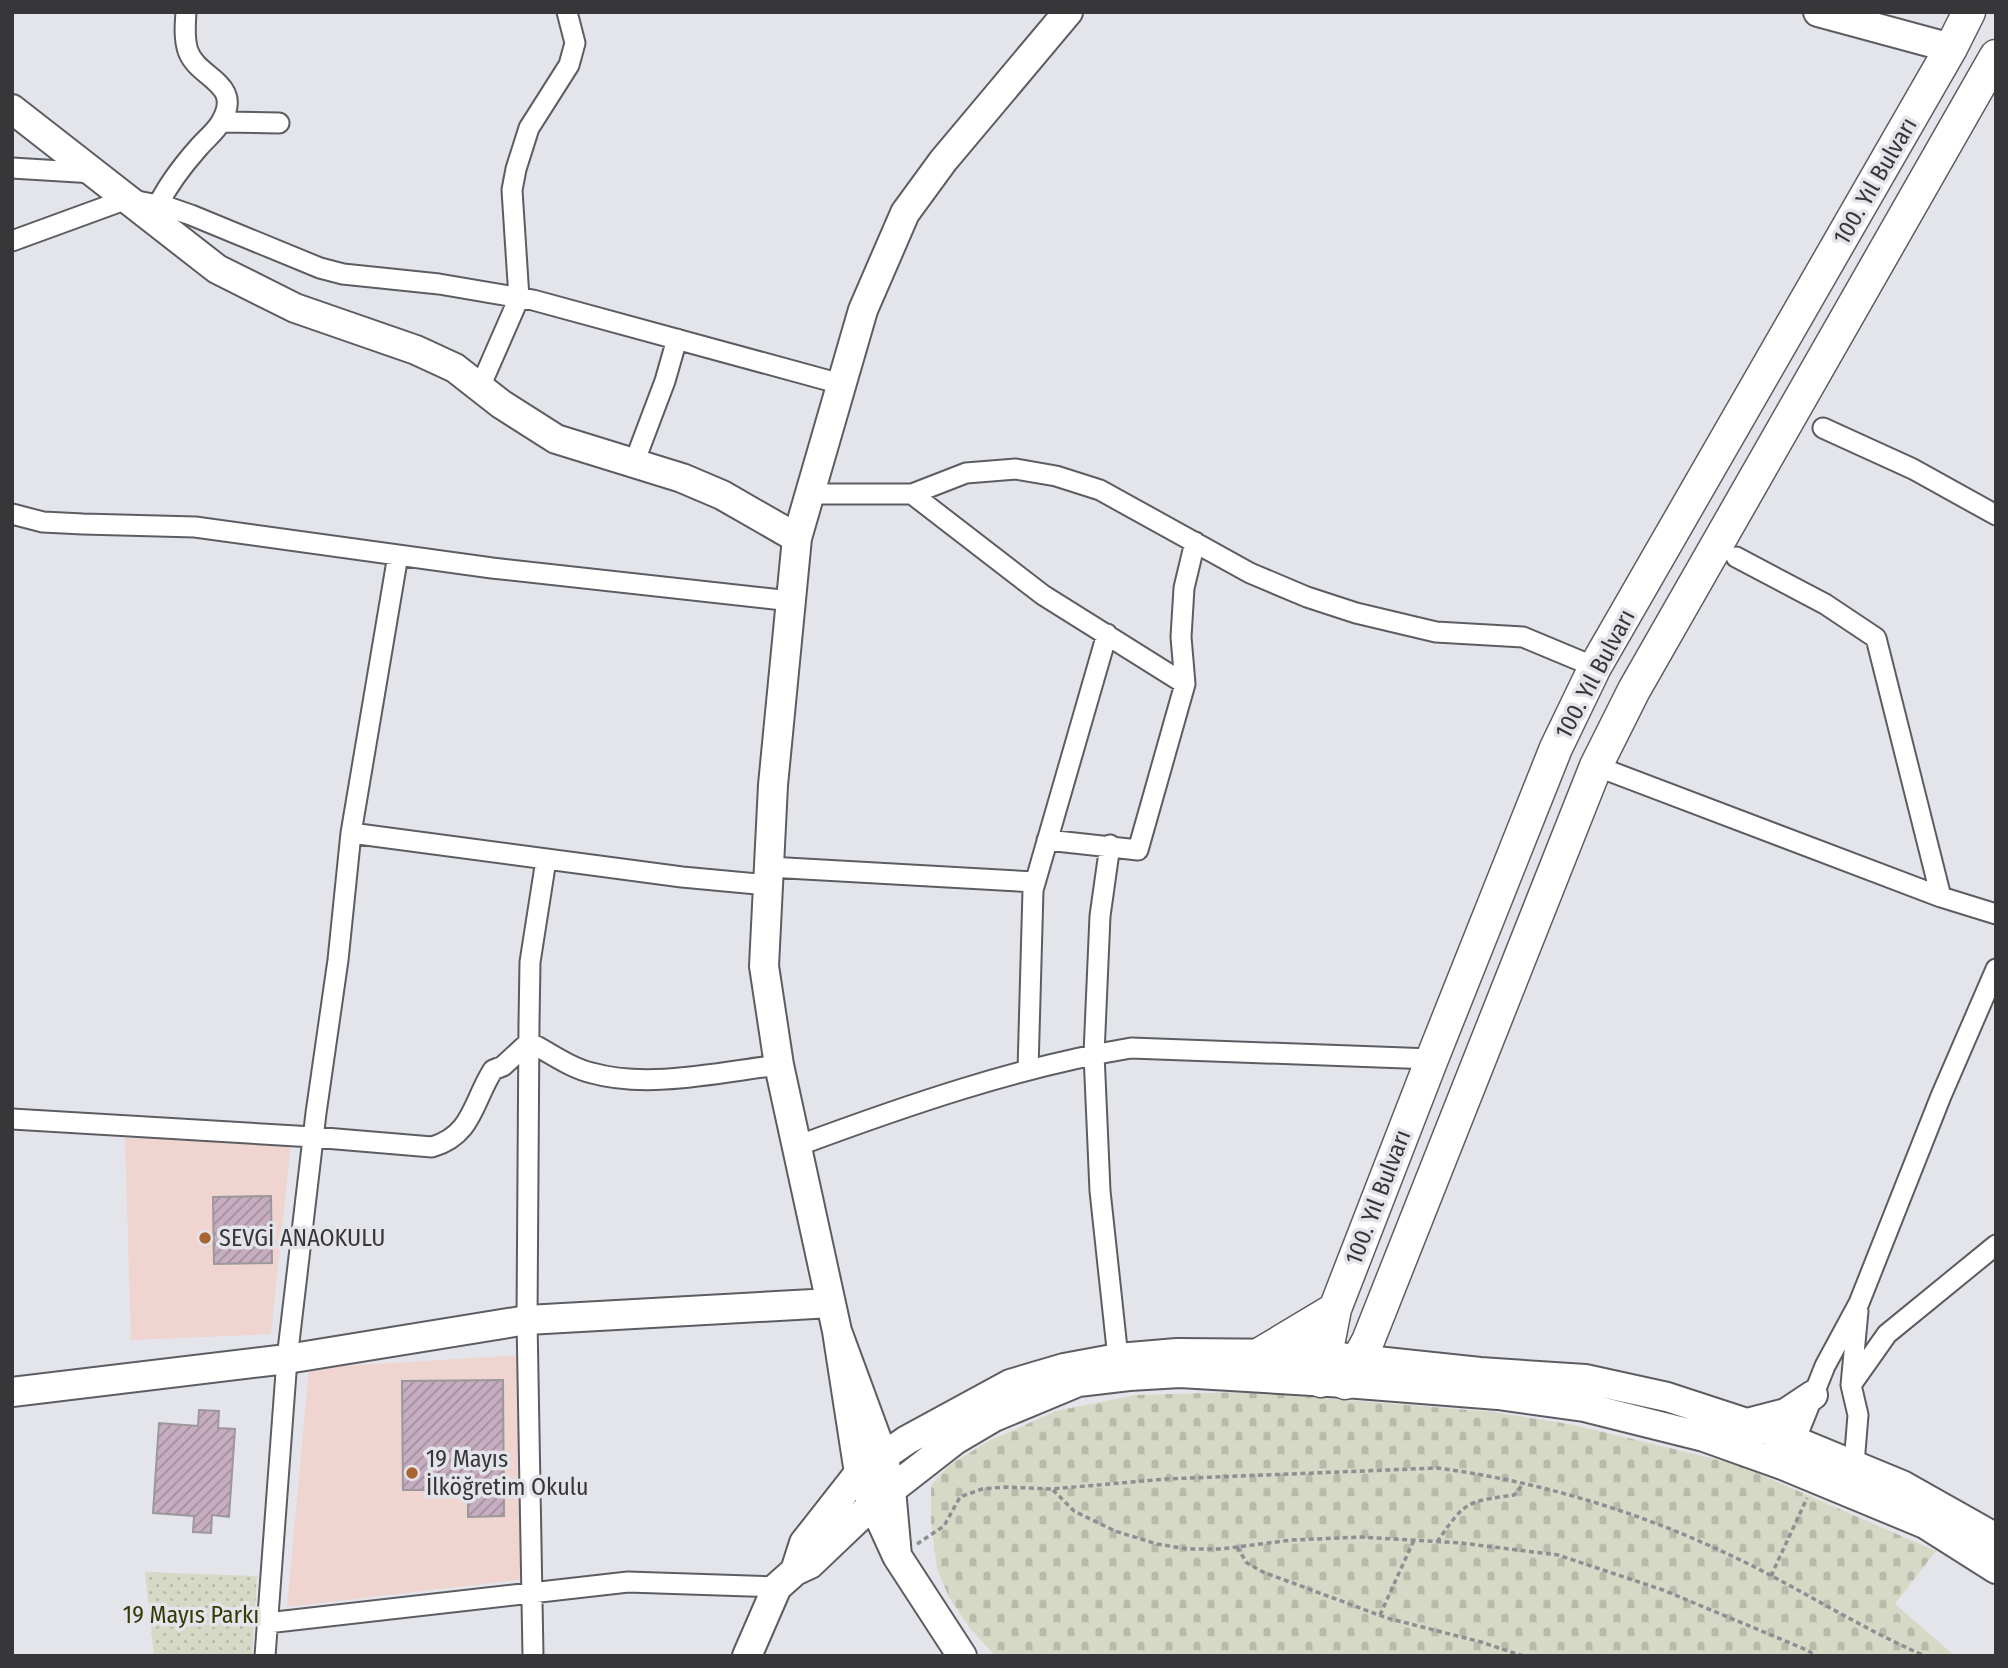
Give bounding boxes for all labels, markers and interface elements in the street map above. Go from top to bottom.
street label: 100. Yıl Bulvarı [1827,112,1923,250]
street label: 100. Yıl Bulvarı [1549,605,1641,743]
street label: 100. Yıl Bulvarı [1339,1126,1417,1268]
place label: SEVGİ ANAOKULU [219,1224,385,1252]
marker: SEVGİ ANAOKULU [197,1230,213,1246]
place label: 19 Mayıs İlköğretim Okulu [426,1445,589,1501]
marker: 19 Mayıs İlköğretim Okulu [404,1465,420,1481]
park label: 19 Mayıs Parkı [123,1601,259,1629]

